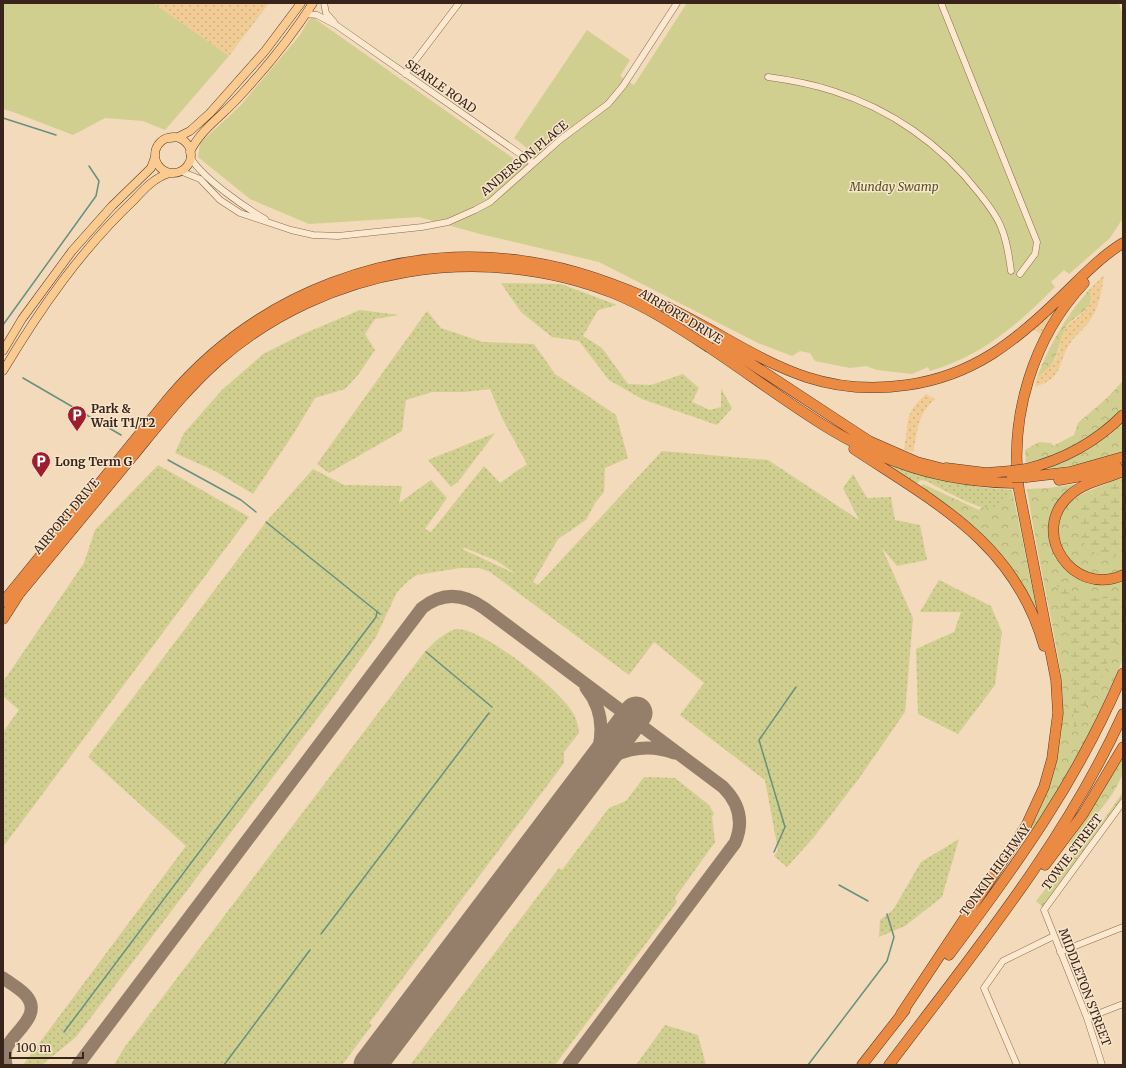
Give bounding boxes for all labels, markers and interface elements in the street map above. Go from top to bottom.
street label: SEARLE ROAD [402,56,480,116]
street label: ANDERSON PLACE [477,117,571,200]
park label: Munday Swamp [848,179,939,194]
street label: AIRPORT DRIVE [636,285,726,347]
place label: Park & Wait T1/T2 [90,401,155,430]
parking icon: Park & Wait T1/T2 [66,404,88,432]
parking icon: Long Term G [30,450,52,478]
place label: Long Term G [55,454,133,469]
street label: AIRPORT DRIVE [29,475,102,558]
street label: TOWIE STREET [1039,811,1106,893]
street label: TONKIN HIGHWAY [957,821,1034,919]
street label: MIDDLETON STREET [1056,926,1115,1049]
scale bar [10,1034,83,1060]
text: 100 m [16,1040,51,1055]

